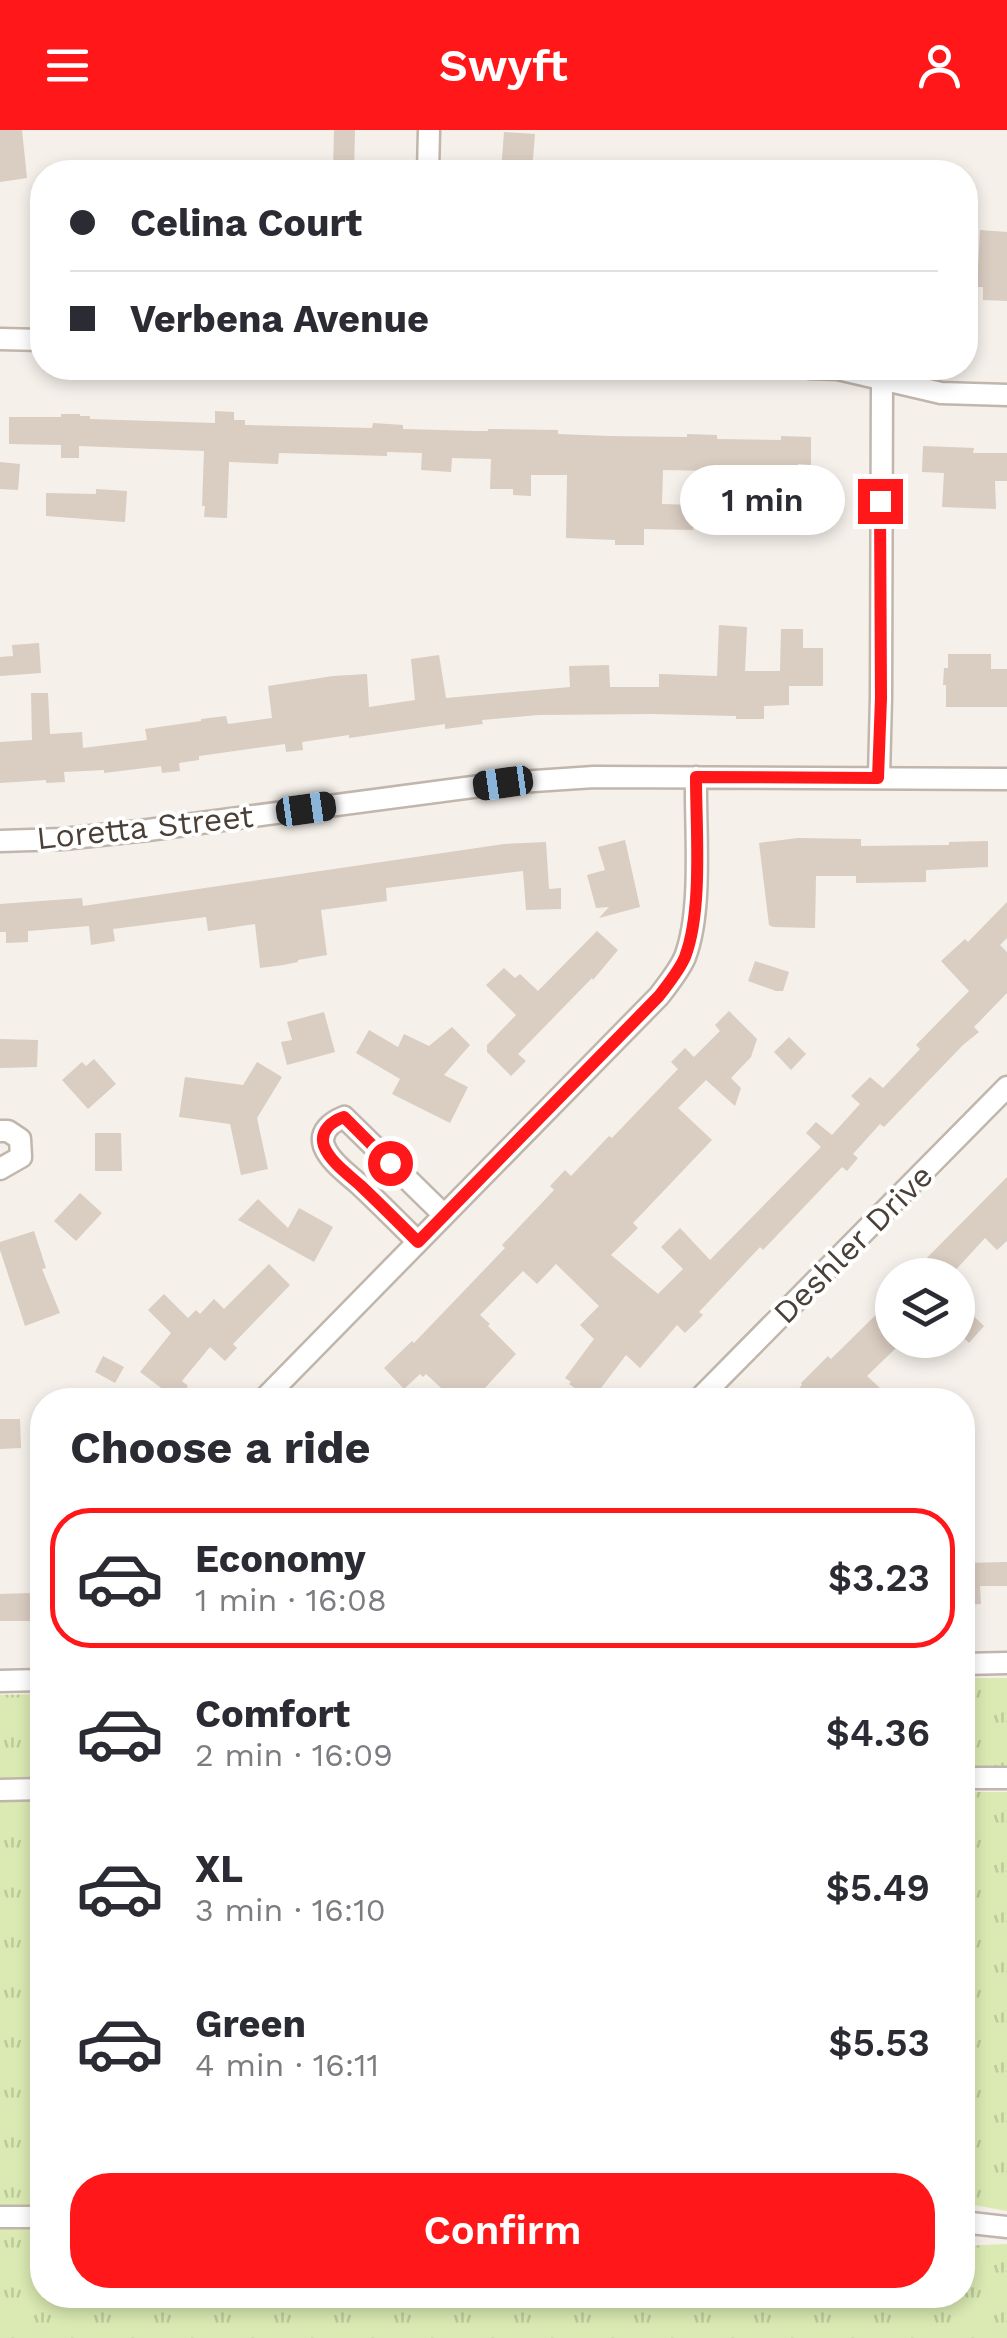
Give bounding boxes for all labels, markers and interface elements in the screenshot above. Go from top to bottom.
icon: menu [40,38,95,93]
icon: person [912,38,967,93]
text: Swyft [439,39,568,92]
text: Celina Court [130,201,362,245]
text: Verbena Avenue [130,297,429,341]
callout: 1 min [680,466,845,536]
route end [858,479,903,524]
text: 1 min [721,481,804,519]
car [471,764,535,802]
car [274,790,338,828]
street label: Loretta Street [35,797,255,857]
route start [368,1141,413,1186]
street label: Deshler Drive [766,1157,940,1331]
map controls [875,1258,975,1358]
button: layers [875,1258,975,1358]
text: Choose a ride [70,1421,370,1474]
icon: car [75,1533,165,1623]
text: Economy [195,1537,366,1581]
text: $3.23 [828,1556,930,1600]
text: 1 min · 16:08 [195,1581,387,1619]
icon: car [75,1688,165,1778]
text: Comfort [195,1692,350,1736]
text: $4.36 [826,1711,930,1755]
text: 2 min · 16:09 [195,1736,393,1774]
icon: car [75,1843,165,1933]
text: XL [195,1847,243,1891]
text: $5.49 [826,1866,930,1910]
text: 3 min · 16:10 [195,1891,386,1929]
icon: car [75,1998,165,2088]
text: Green [195,2002,306,2046]
text: $5.53 [829,2021,930,2065]
text: 4 min · 16:11 [195,2046,379,2084]
button: Confirm [70,2173,935,2288]

